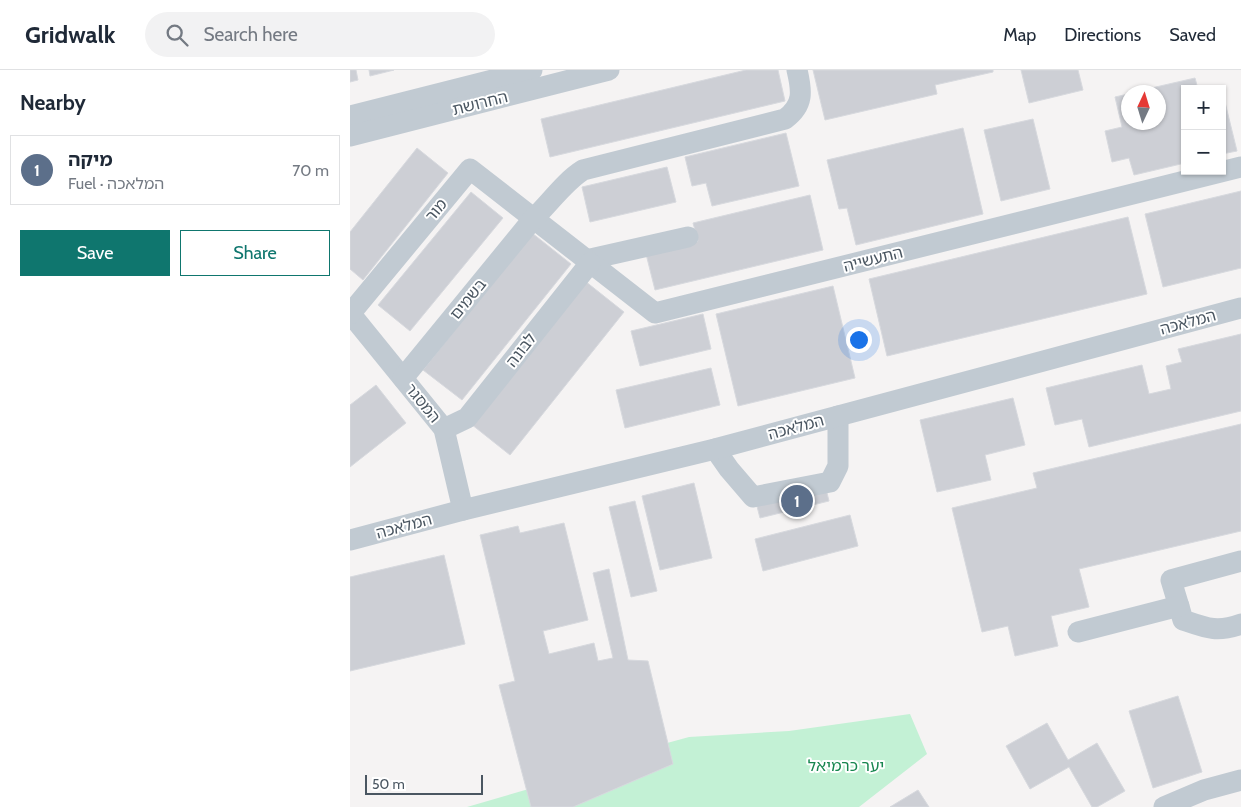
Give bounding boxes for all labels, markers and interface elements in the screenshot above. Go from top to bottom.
search box [145,12,495,57]
text: Gridwalk [25,20,115,49]
icon: search [163,21,191,49]
text: Search here [203,23,298,46]
text: Map [1003,24,1036,46]
text: Directions [1064,24,1141,46]
text: Saved [1169,24,1216,46]
north arrow [1121,85,1166,130]
map controls [1181,85,1226,175]
button: + [1181,85,1226,130]
street label: החרושת [450,87,510,119]
text: Nearby [20,90,86,115]
button: − [1181,130,1226,175]
text: מיקה [68,148,113,171]
text: 1 [34,161,40,180]
text: 70 m [292,161,329,180]
text: Fuel · המלאכה [68,174,164,193]
street label: מור [421,195,451,225]
button: Save [20,230,170,276]
button: Share [180,230,330,276]
street label: התעשייה [841,242,905,276]
street label: בשמים [446,275,490,323]
street label: המלאכה [1158,305,1218,339]
your location [846,327,872,353]
street label: לבונה [502,329,540,371]
street label: המסגר [401,380,445,426]
street label: המלאכה [766,410,826,444]
pin: 1 [781,482,813,520]
street label: המלאכה [374,509,434,543]
park label: יער כרמיאל [808,756,884,775]
scale bar [365,772,482,795]
text: 50 m [372,775,405,793]

